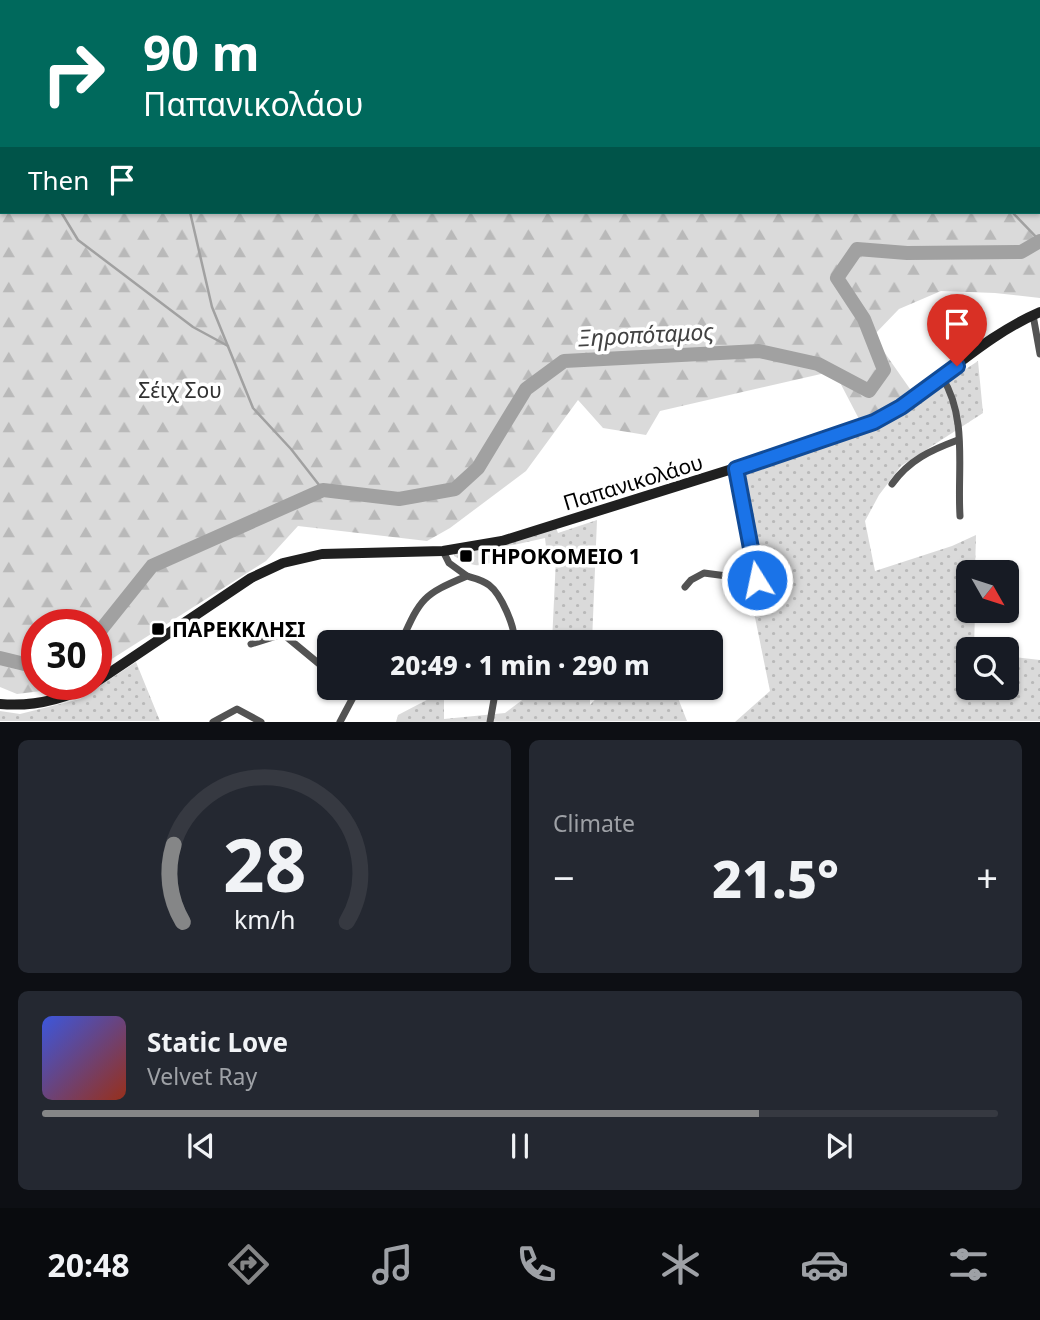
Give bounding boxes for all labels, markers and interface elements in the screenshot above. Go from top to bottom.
text: 90 m [143,19,260,85]
icon: right [28,28,119,119]
text: Παπανικολάου [143,82,364,125]
icon: arrive [103,161,141,199]
text: Then [28,162,89,198]
pin [927,294,987,366]
icon: arrive [938,305,976,343]
water label: Ξηροπόταμος [576,314,715,354]
park label: Σέιχ Σου [138,376,222,404]
street label: Παπανικολάου [560,447,706,517]
place label: ΓΗΡΟΚΟΜΕΙΟ 1 [480,542,641,570]
position arrow [720,543,794,617]
marker: ΓΗΡΟΚΟΜΕΙΟ 1 [458,548,474,564]
north arrow [956,560,1018,623]
map controls [956,560,1019,700]
speed limit sign: 30 [21,609,112,700]
place label: ΠΑΡΕΚΚΛΗΣΙ [172,615,305,643]
marker: ΠΑΡΕΚΚΛΗΣΙ [150,621,166,637]
button: search [956,637,1019,700]
text: 20:49 · 1 min · 290 m [390,647,650,683]
text: Climate [553,807,635,839]
text: 28 [223,815,306,914]
text: 21.5° [712,842,839,913]
text: − [553,851,575,903]
text: + [976,851,998,903]
text: km/h [234,902,295,936]
text: Static Love [147,1024,288,1060]
text: Velvet Ray [147,1060,257,1092]
icon: previous [182,1127,220,1165]
icon: pause [501,1127,539,1165]
icon: next [820,1127,858,1165]
icon: directions [224,1240,273,1289]
icon: music [368,1240,417,1289]
icon: phone [512,1240,561,1289]
icon: climate [656,1240,705,1289]
icon: car [800,1240,849,1289]
icon: filters [944,1240,993,1289]
text: 20:48 [47,1243,130,1286]

